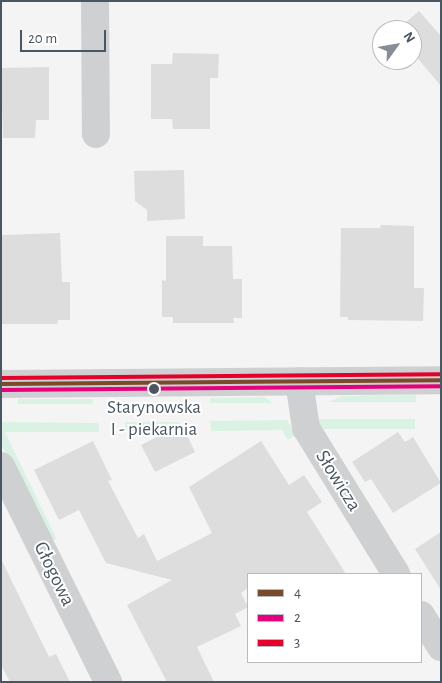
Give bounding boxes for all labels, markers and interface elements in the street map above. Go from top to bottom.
scale bar [22,20,109,52]
north arrow [372,20,422,70]
text: N [400,30,417,45]
text: 20 m [28,31,57,46]
marker: Starynowska I - piekarnia [149,384,159,394]
place label: Starynowska I - piekarnia [107,397,201,441]
street label: Słowicza [310,446,366,516]
street label: Głogowa [28,538,80,610]
legend [247,573,422,663]
text: 4 [294,585,301,600]
text: 2 [294,610,301,625]
text: 3 [294,635,300,650]

